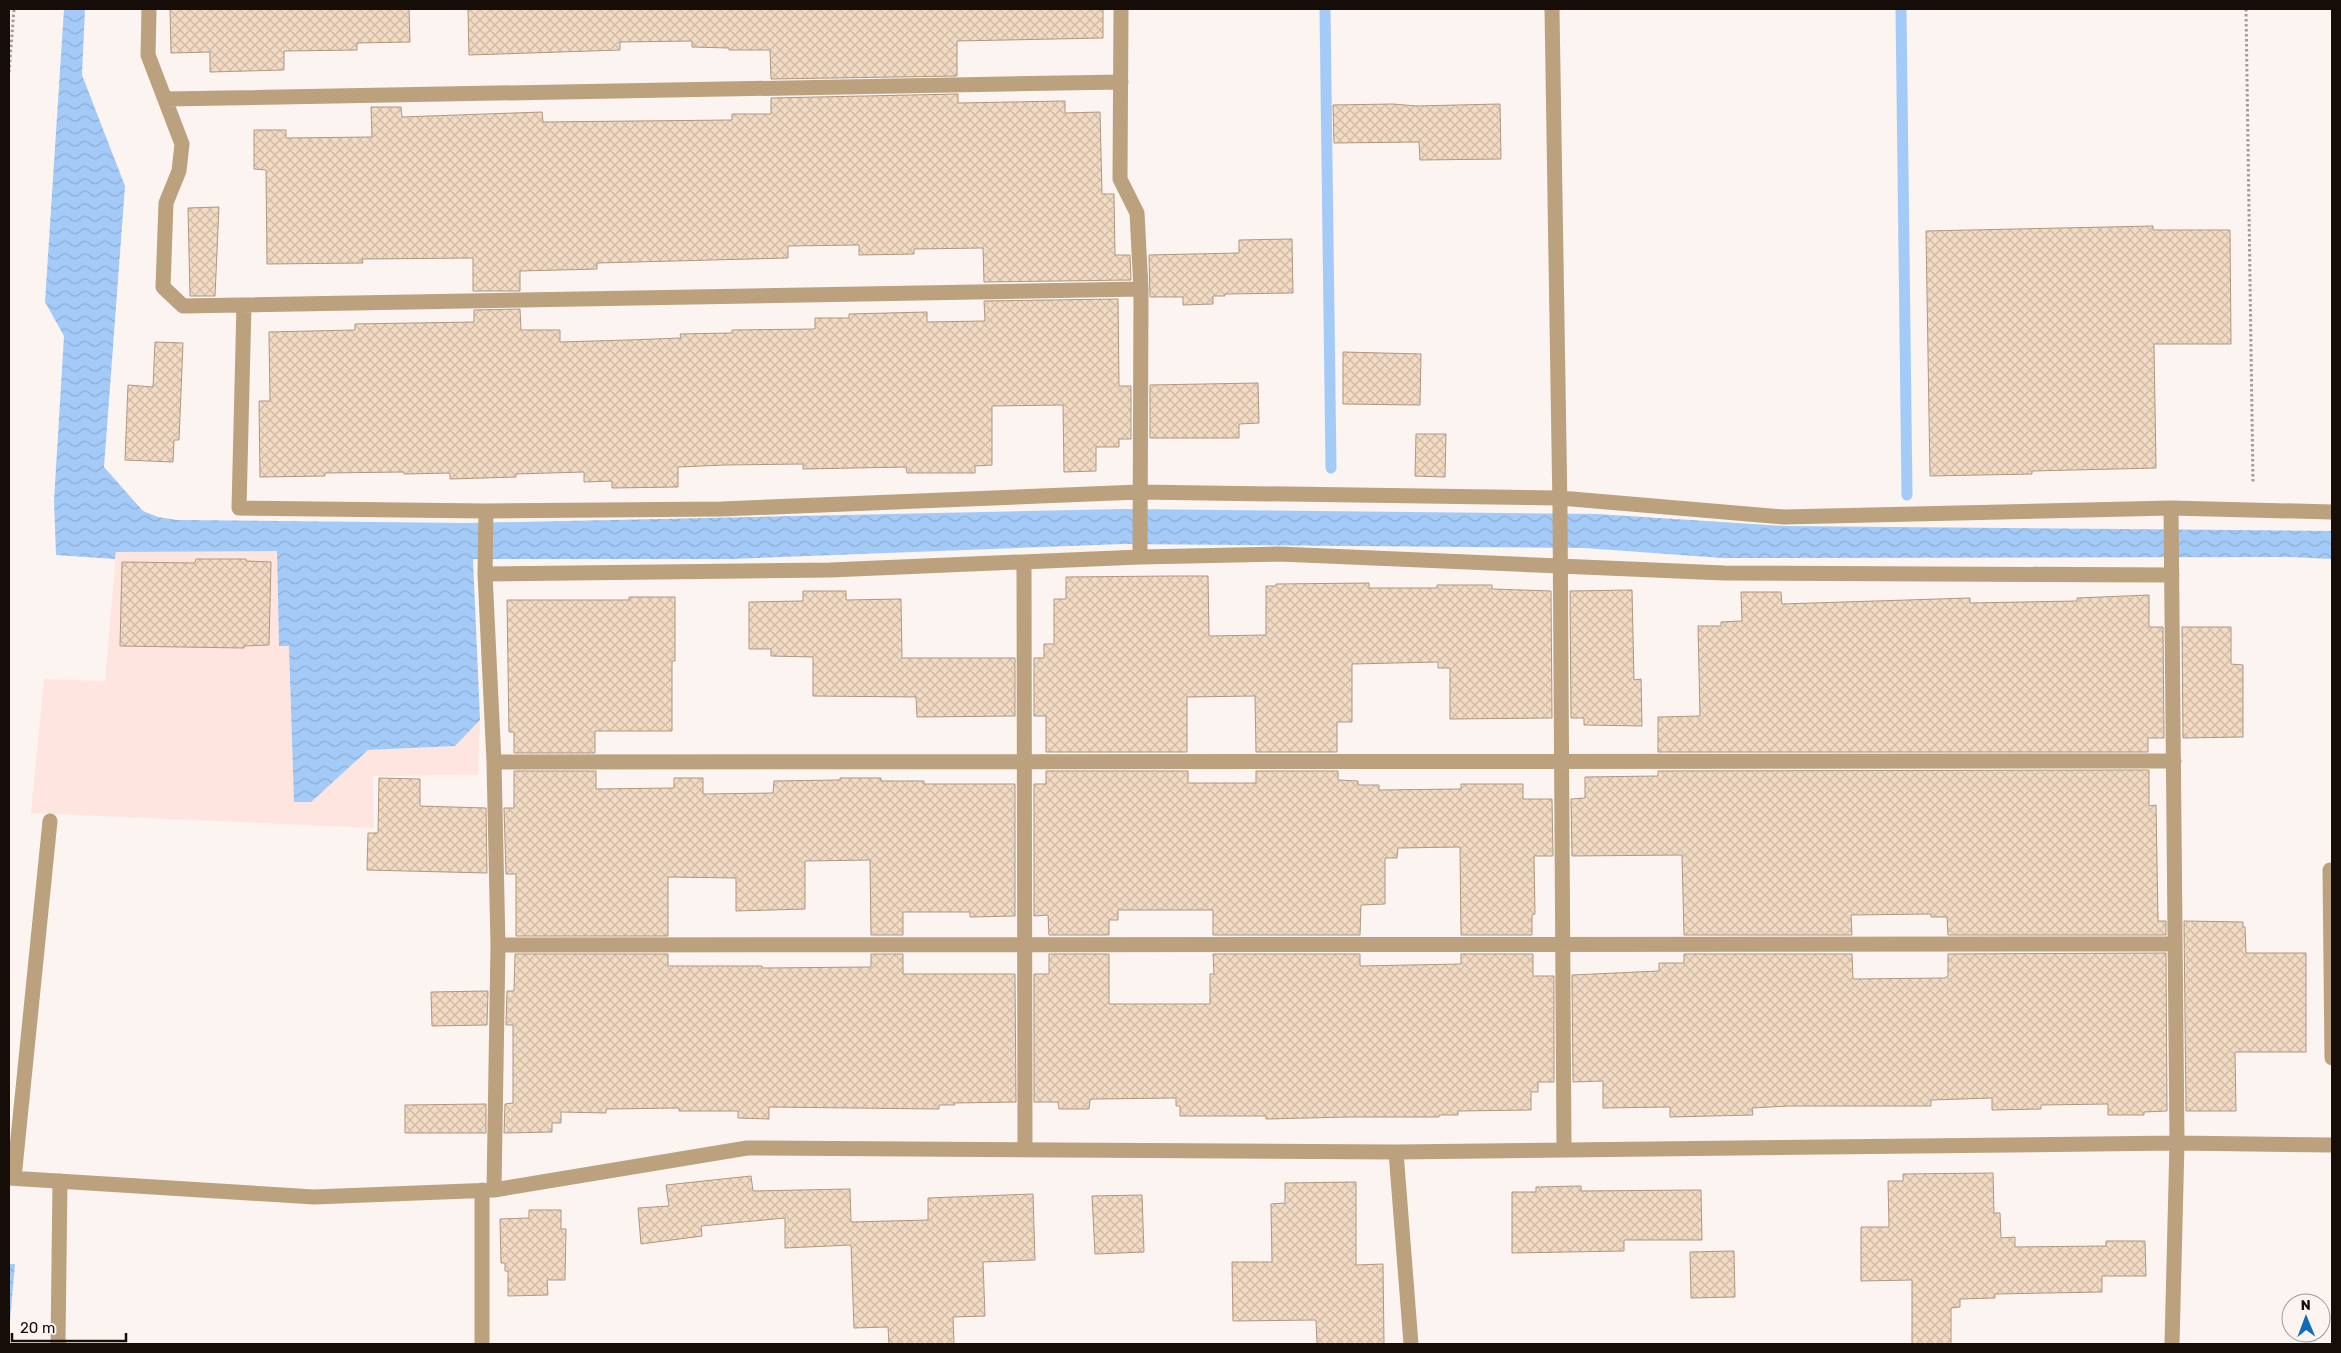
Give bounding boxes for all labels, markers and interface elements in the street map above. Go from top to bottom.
north arrow [2281,1293,2331,1343]
text: N [2301,1297,2311,1314]
scale bar [12,1310,126,1342]
text: 20 m [20,1319,55,1337]

